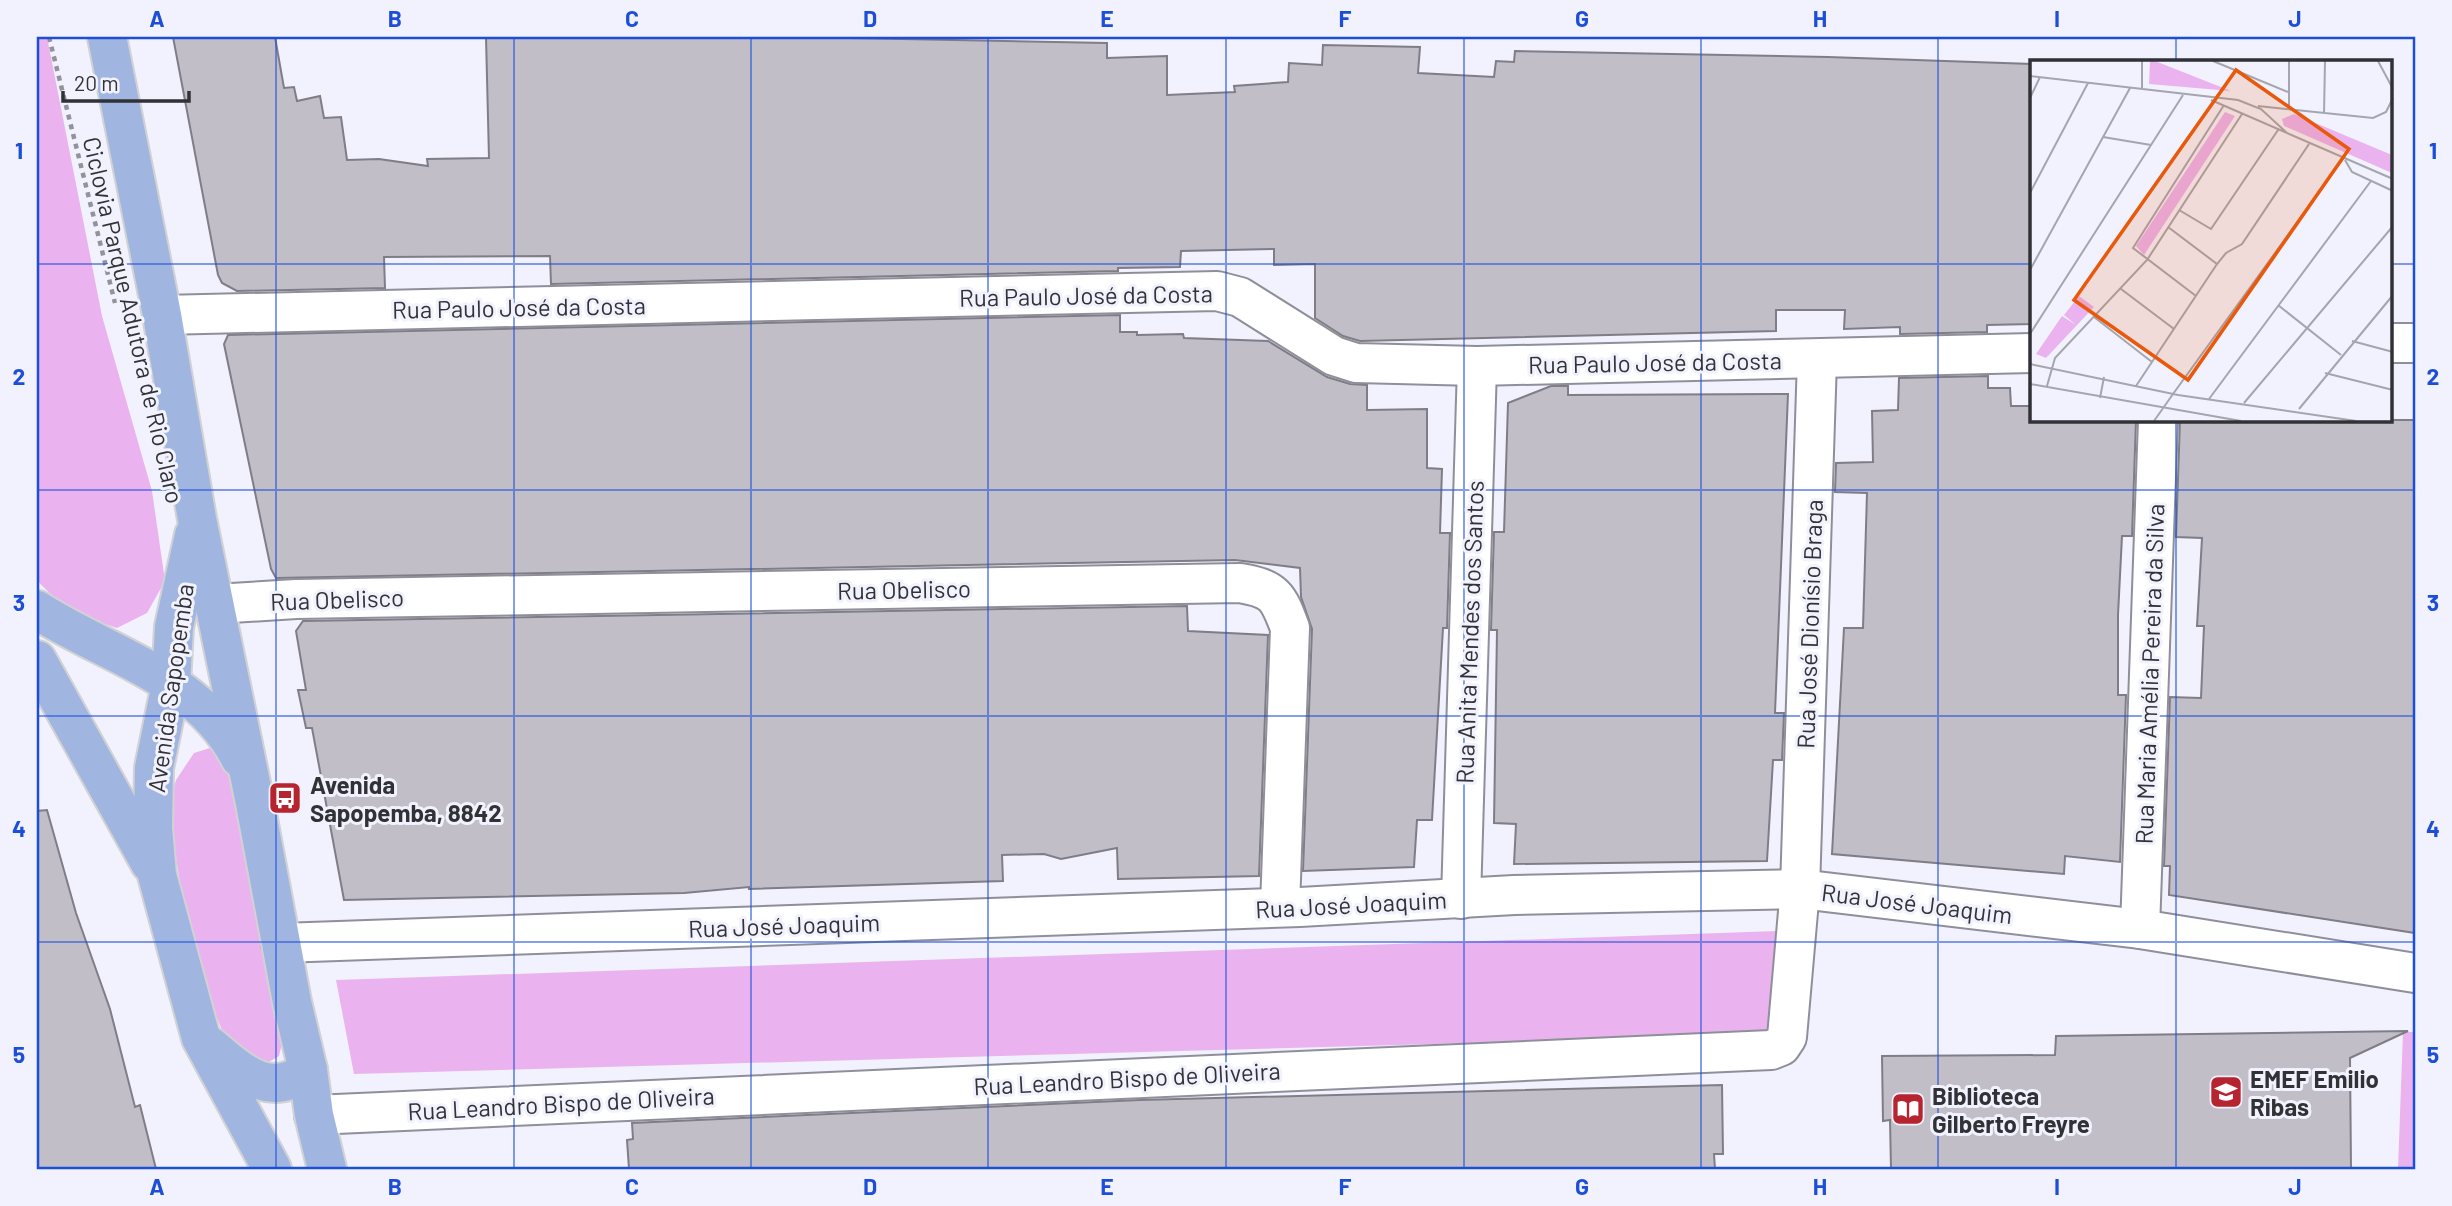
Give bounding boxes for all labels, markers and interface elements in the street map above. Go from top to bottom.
text: A [149,4,165,32]
text: B [388,4,402,32]
text: C [625,4,639,32]
text: D [863,4,877,32]
text: E [1100,4,1114,32]
text: F [1339,4,1352,32]
text: G [1575,4,1589,32]
text: H [1813,4,1827,32]
text: I [2054,4,2060,32]
text: J [2288,4,2302,32]
scale bar [63,60,189,104]
inset map [2030,60,2392,422]
text: 20 m [74,70,119,95]
street label: Ciclovia Parque Adutora de Rio Claro [78,134,190,506]
text: 1 [15,136,23,164]
text: 1 [2429,136,2437,164]
street label: Rua Paulo José da Costa [959,278,1213,312]
street label: Rua Paulo José da Costa [392,290,646,324]
street label: Rua Paulo José da Costa [1528,345,1782,379]
text: 2 [13,362,25,390]
text: 2 [2427,362,2439,390]
street label: Rua Anita Mendes dos Santos [1449,480,1489,784]
street label: Rua José Dionísio Braga [1790,499,1828,749]
street label: Rua Maria Amélia Pereira da Silva [2129,503,2169,845]
street label: Rua Obelisco [837,573,971,605]
street label: Avenida Sapopemba [141,582,199,794]
street label: Rua Obelisco [270,582,404,616]
text: 3 [13,588,25,616]
text: 3 [2427,588,2439,616]
place label: Avenida Sapopemba, 8842 [310,770,502,827]
bus stop icon: Avenida Sapopemba, 8842 [266,779,304,817]
text: 4 [12,814,26,842]
text: 4 [2426,814,2440,842]
street label: Rua José Joaquim [1820,877,2014,929]
street label: Rua José Joaquim [1254,884,1448,924]
street label: Rua José Joaquim [688,907,880,943]
text: 5 [13,1040,25,1068]
text: 5 [2427,1040,2439,1068]
street label: Rua Leandro Bispo de Oliveira [973,1055,1281,1101]
place label: EMEF Emilio Ribas [2250,1064,2379,1121]
school or university icon: EMEF Emilio Ribas [2207,1073,2245,1111]
street label: Rua Leandro Bispo de Oliveira [407,1080,715,1126]
place label: Biblioteca Gilberto Freyre [1932,1081,2090,1138]
library icon: Biblioteca Gilberto Freyre [1889,1090,1927,1128]
text: A [149,1172,165,1200]
text: B [388,1172,402,1200]
text: C [625,1172,639,1200]
text: D [863,1172,877,1200]
text: E [1100,1172,1114,1200]
text: F [1339,1172,1352,1200]
text: G [1575,1172,1589,1200]
text: H [1813,1172,1827,1200]
text: I [2054,1172,2060,1200]
text: J [2288,1172,2302,1200]

